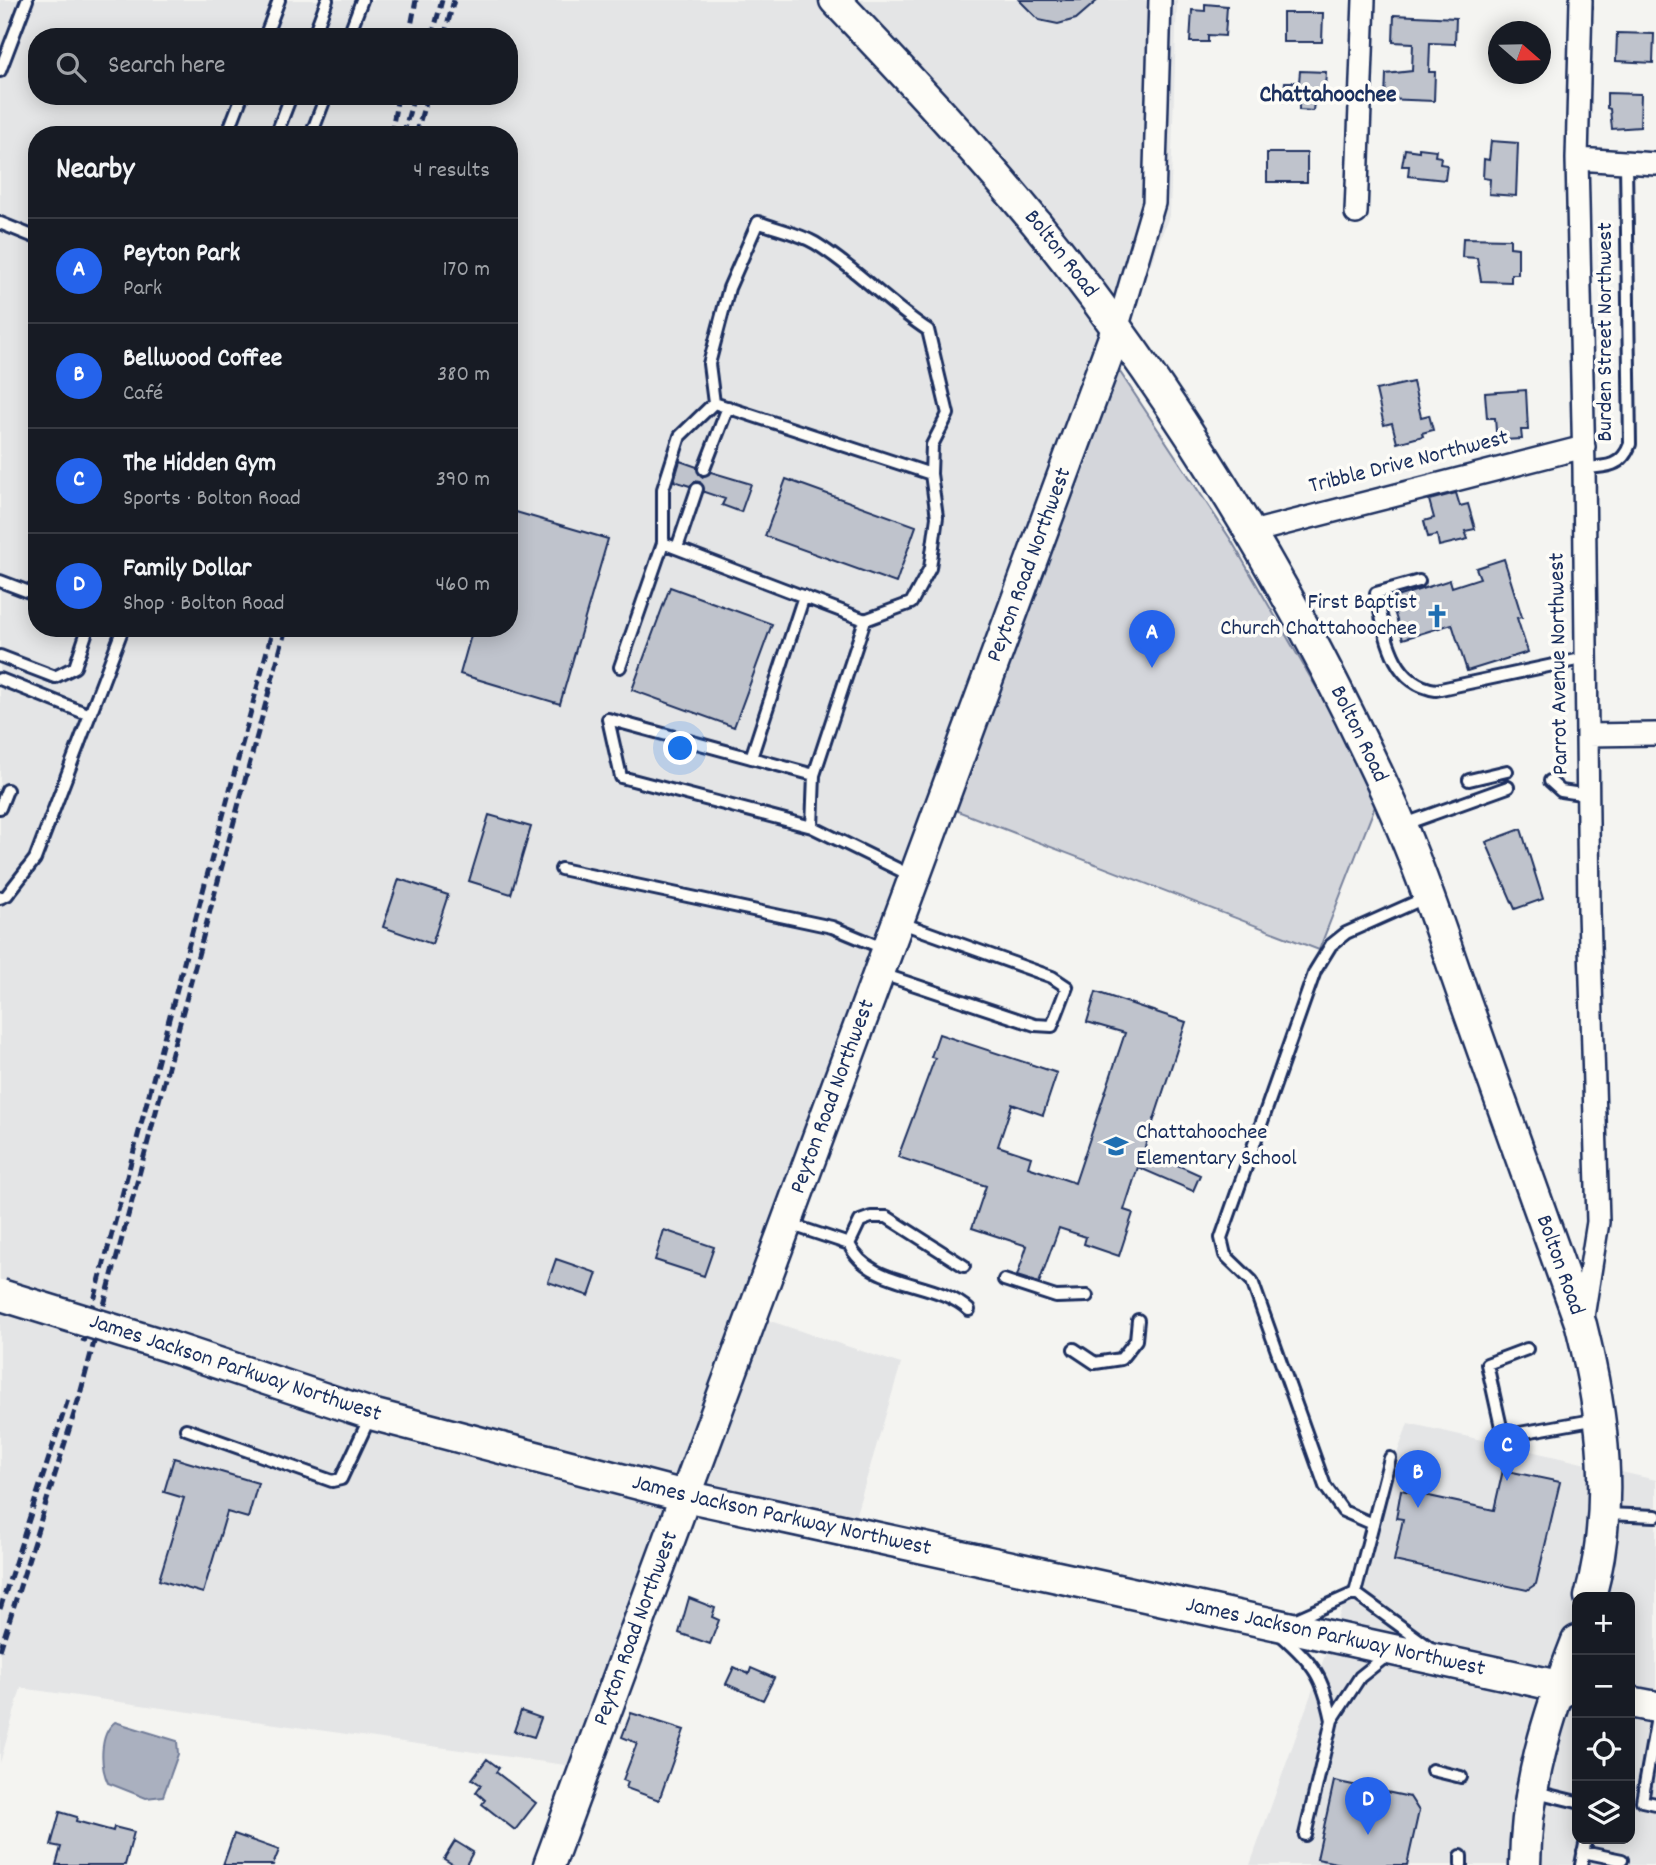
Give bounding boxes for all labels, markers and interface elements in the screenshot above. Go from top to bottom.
north arrow [1488,21,1551,84]
search box [28,28,518,105]
icon: search [52,48,90,86]
text: Search here [108,48,226,85]
district label: Chattahoochee [1259,79,1397,113]
text: Nearby [56,150,134,193]
text: 4 results [413,155,490,188]
street label: Bolton Road [1015,203,1106,305]
street label: Burden Street Northwest [1590,222,1623,442]
text: Peyton Park [123,236,240,273]
text: A [73,254,85,287]
text: 170 m [443,254,490,287]
text: Park [123,273,162,306]
text: Bellwood Coffee [123,341,282,378]
text: B [74,359,84,392]
text: 380 m [437,359,490,392]
text: Café [123,378,163,411]
street label: Tribble Drive Northwest [1306,422,1512,504]
text: The Hidden Gym [123,446,276,483]
street label: Peyton Road Northwest [979,463,1081,667]
text: C [73,464,85,497]
text: 390 m [436,464,490,497]
text: Sports · Bolton Road [123,483,301,516]
text: Family Dollar [123,551,251,588]
street label: Parrot Avenue Northwest [1542,552,1578,776]
text: D [73,569,85,602]
text: 460 m [436,569,490,602]
place label: First Baptist Church Chattahoochee [1220,587,1417,646]
text: Shop · Bolton Road [123,588,285,621]
church icon: First Baptist Church Chattahoochee [1423,602,1451,630]
pin: A [1129,610,1175,668]
street label: Bolton Road [1321,680,1396,788]
your location [663,731,697,765]
street label: Peyton Road Northwest [782,995,884,1199]
place label: Chattahoochee Elementary School [1136,1117,1297,1176]
school or university icon: Chattahoochee Elementary School [1102,1132,1130,1160]
street label: Bolton Road [1526,1210,1593,1320]
street label: James Jackson Parkway Northwest [85,1306,385,1432]
pin: C [1484,1423,1530,1481]
pin: B [1395,1450,1441,1508]
street label: James Jackson Parkway Northwest [628,1466,934,1566]
street label: Peyton Road Northwest [585,1527,687,1731]
street label: James Jackson Parkway Northwest [1183,1589,1488,1686]
map controls [1572,1592,1635,1844]
button: + [1572,1592,1635,1655]
button: − [1572,1655,1635,1718]
button: locate [1572,1718,1635,1781]
pin: D [1345,1777,1391,1835]
button: layers [1572,1781,1635,1844]

